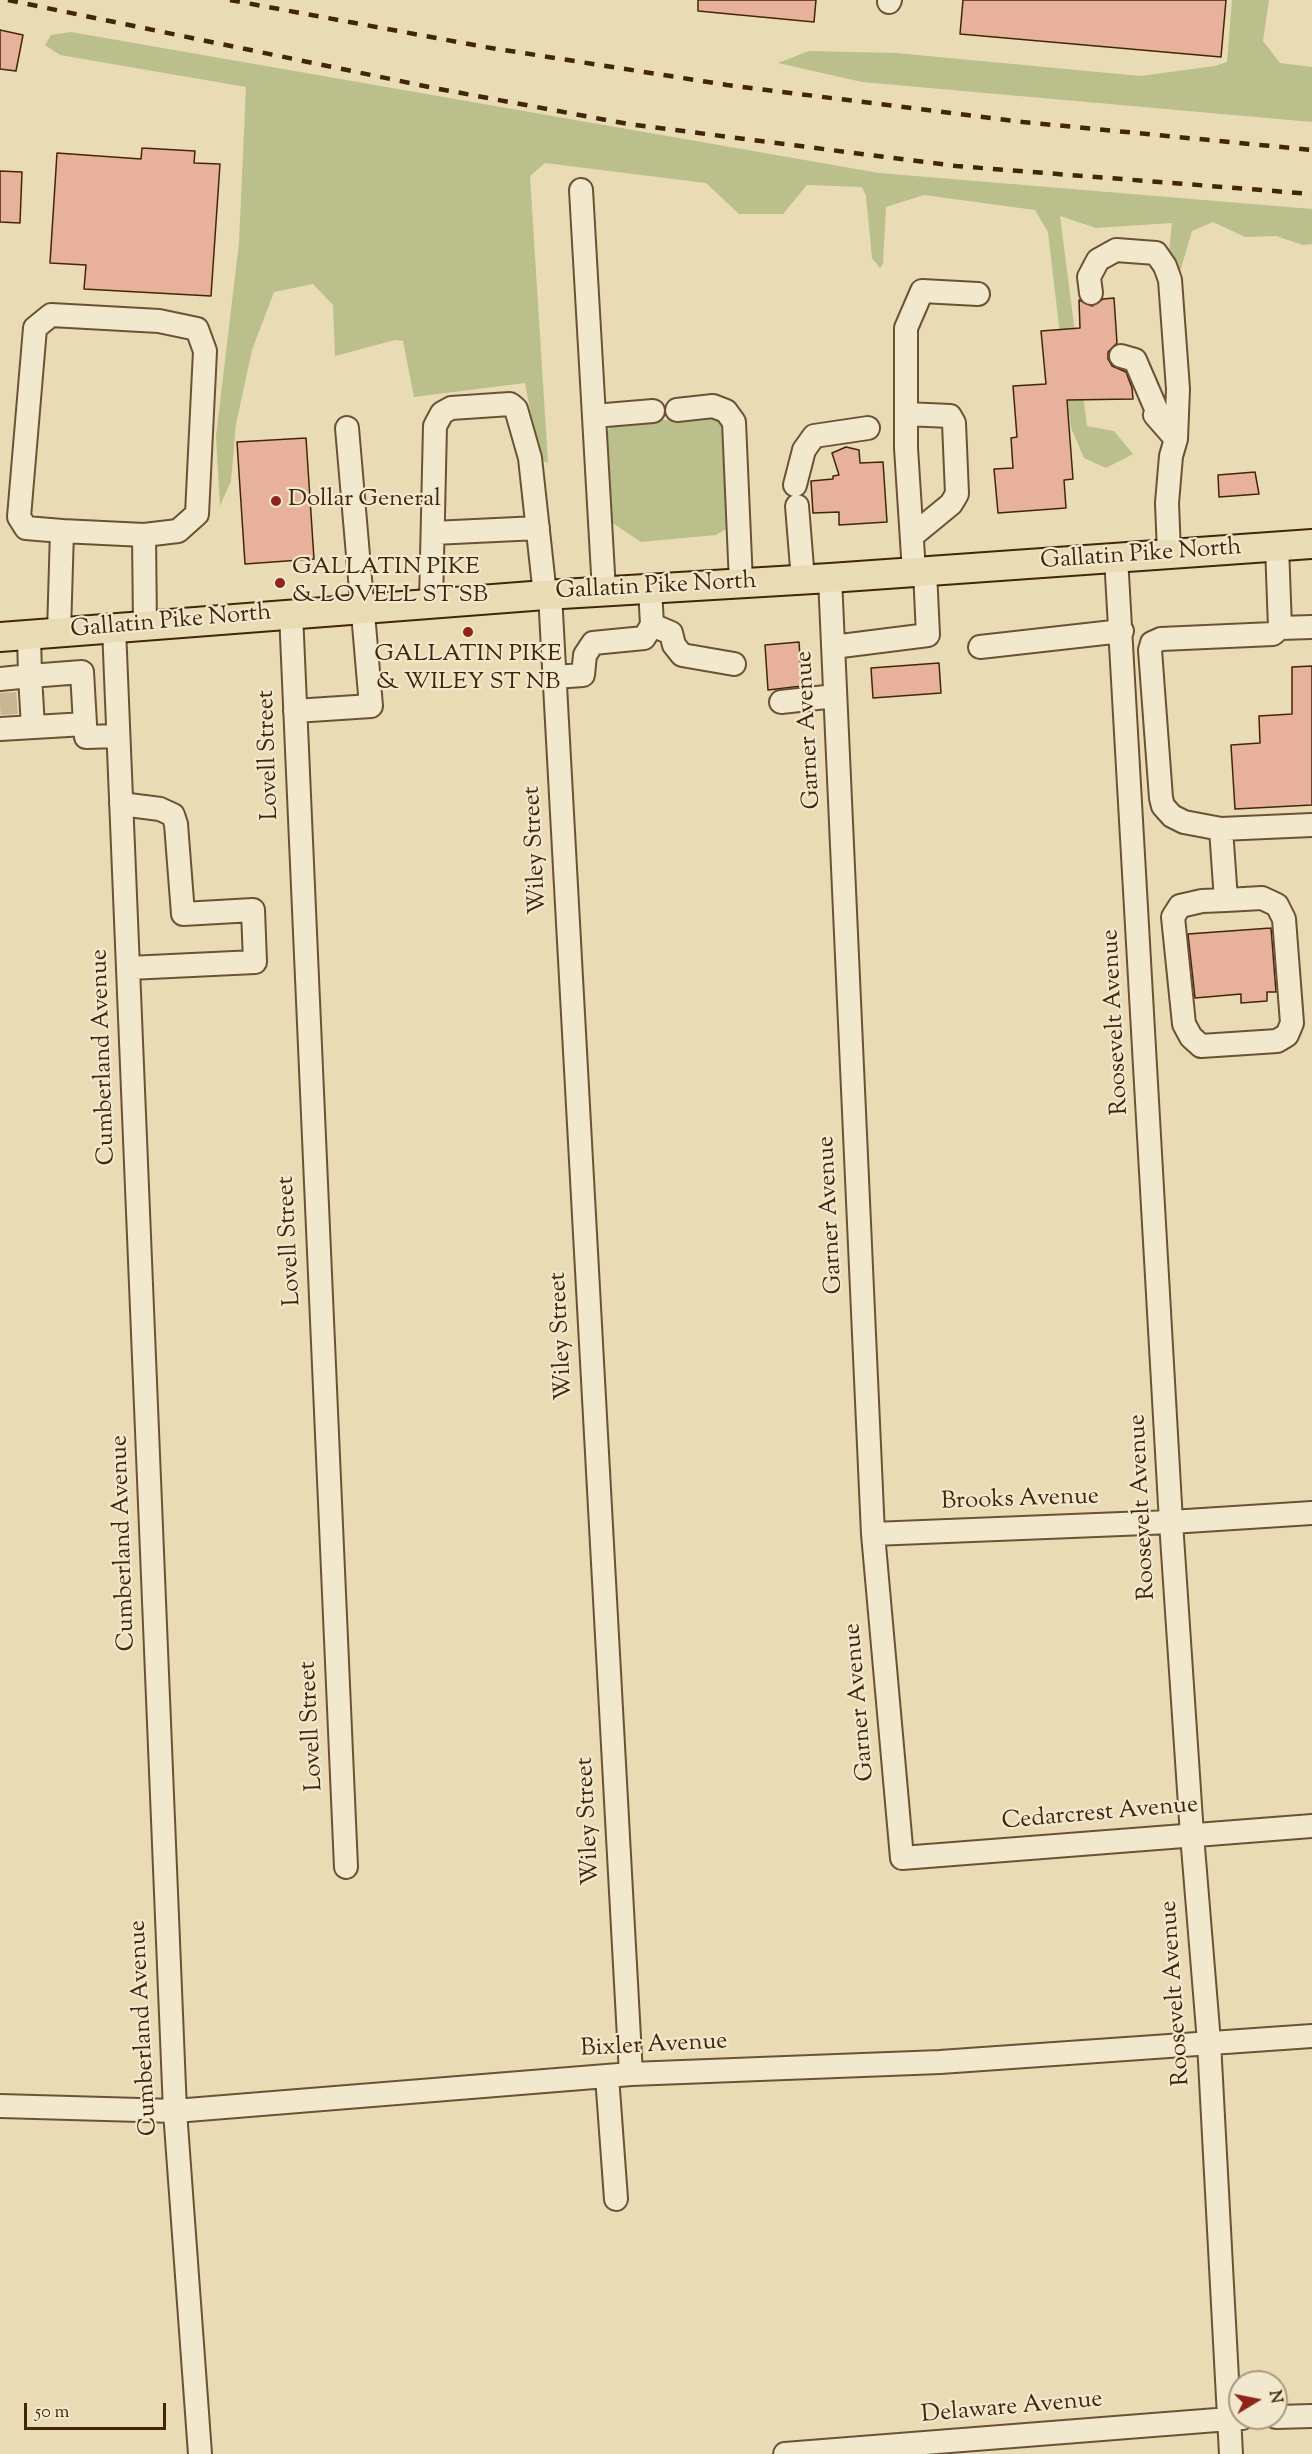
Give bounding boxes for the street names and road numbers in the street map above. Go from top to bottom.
street label: Gallatin Pike North [1040,535,1242,577]
street label: Gallatin Pike North [555,568,757,608]
street label: Gallatin Pike North [69,600,273,646]
street label: Garner Avenue [791,650,829,810]
street label: Lovell Street [253,689,287,821]
street label: Wiley Street [519,785,555,915]
street label: Roosevelt Avenue [1098,928,1136,1116]
street label: Cumberland Avenue [87,948,123,1166]
street label: Garner Avenue [813,1135,851,1295]
street label: Lovell Street [273,1175,309,1307]
street label: Wiley Street [545,1271,581,1401]
street label: Roosevelt Avenue [1125,1413,1163,1601]
street label: Cumberland Avenue [107,1434,143,1652]
street label: Brooks Avenue [941,1484,1099,1518]
street label: Garner Avenue [840,1622,882,1782]
street label: Lovell Street [295,1660,331,1792]
street label: Wiley Street [572,1756,608,1886]
street label: Cedarcrest Avenue [1001,1792,1199,1838]
street label: Roosevelt Avenue [1156,1899,1198,2087]
street label: Cumberland Avenue [125,1919,165,2137]
street label: Bixler Avenue [580,2029,728,2065]
street label: Delaware Avenue [920,2387,1104,2431]

